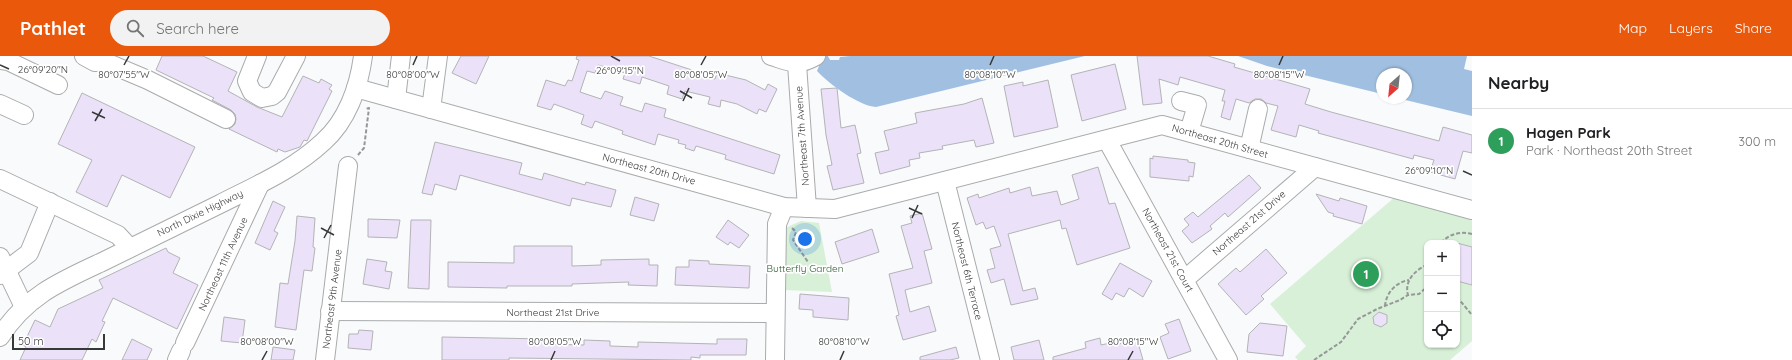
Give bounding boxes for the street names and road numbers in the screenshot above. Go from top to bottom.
street label: Northeast 7th Avenue [792,85,812,186]
street label: Northeast 20th Street [1170,121,1270,161]
street label: Northeast 20th Drive [601,150,697,188]
street label: North Dixie Highway [155,187,245,239]
street label: Northeast 21st Drive [1210,187,1289,258]
street label: Northeast 21st Court [1139,206,1197,295]
street label: Northeast 11th Avenue [196,215,251,313]
street label: Northeast 6th Terrace [948,220,986,322]
street label: Northeast 9th Avenue [319,248,345,350]
street label: Northeast 21st Drive [507,306,600,319]

